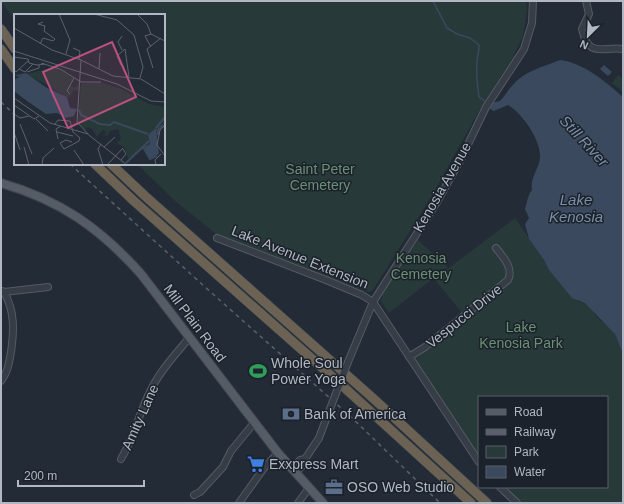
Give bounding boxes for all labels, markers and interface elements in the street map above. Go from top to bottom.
inset map [14,14,165,165]
north arrow [568,16,608,56]
text: N [578,38,590,52]
water label: Still River [557,112,613,170]
street label: Kenosia Avenue [410,139,474,235]
park label: Saint Peter Cemetery [285,161,355,193]
water label: Lake Kenosia [549,191,603,225]
street label: Lake Avenue Extension [229,222,371,292]
park label: Kenosia Cemetery [391,250,451,282]
street label: Mill Plain Road [161,281,229,365]
street label: Vespucci Drive [423,281,505,351]
park label: Lake Kenosia Park [479,319,564,351]
place label: Whole Soul Power Yoga [271,355,346,387]
sports icon: Whole Soul Power Yoga [248,361,268,381]
street label: Amity Lane [118,382,162,452]
legend [478,396,608,488]
bank icon: Bank of America [281,404,301,424]
text: Road [514,405,543,419]
place label: Bank of America [304,406,406,422]
text: Railway [514,425,556,439]
text: Park [514,445,540,459]
supermarket icon: Exxpress Mart [246,454,266,474]
place label: Exxpress Mart [269,456,359,472]
scale bar [18,462,144,488]
text: Water [514,465,546,479]
text: 200 m [24,469,57,483]
office icon: OSO Web Studio [324,477,344,497]
place label: OSO Web Studio [347,479,454,495]

